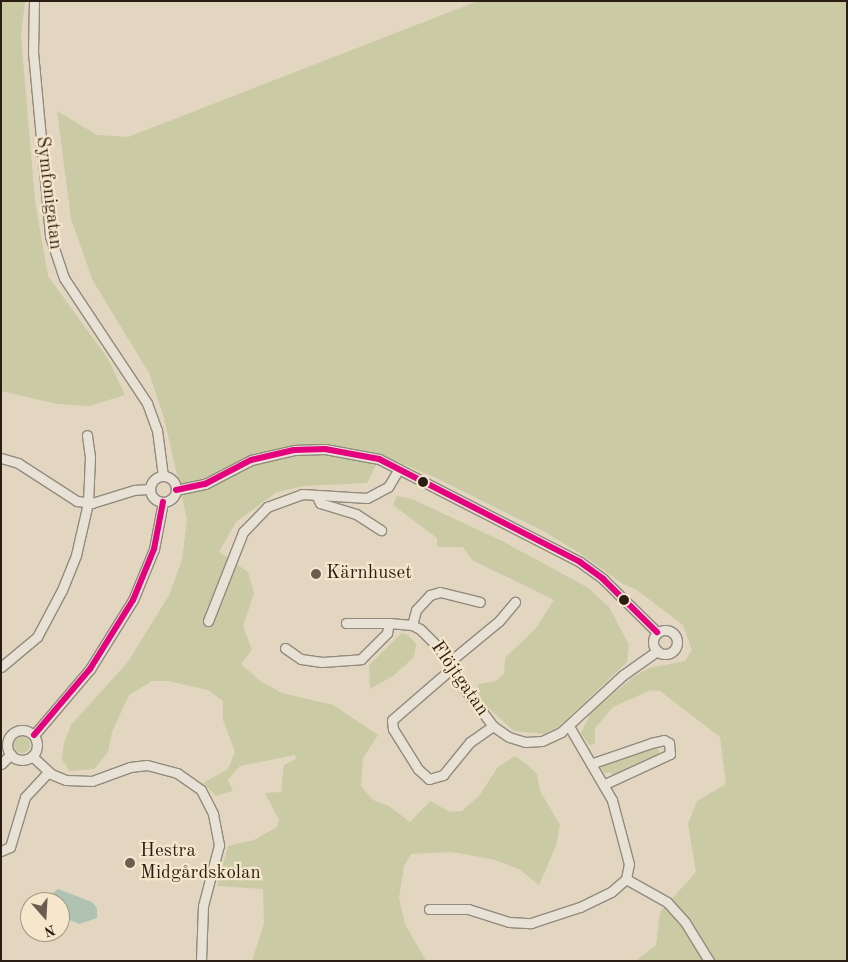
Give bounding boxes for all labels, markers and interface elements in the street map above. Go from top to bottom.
street label: Symfonigatan [30,135,66,251]
unlabelled marker [418,477,428,487]
place label: Kärnhuset [326,563,412,585]
marker: Kärnhuset [310,568,322,580]
unlabelled marker [619,595,629,605]
street label: Flöjtgatan [425,637,493,721]
place label: Hestra Midgårdskolan [140,841,261,885]
marker: Hestra Midgårdskolan [124,857,136,869]
north arrow [20,892,70,942]
text: N [42,922,57,939]

